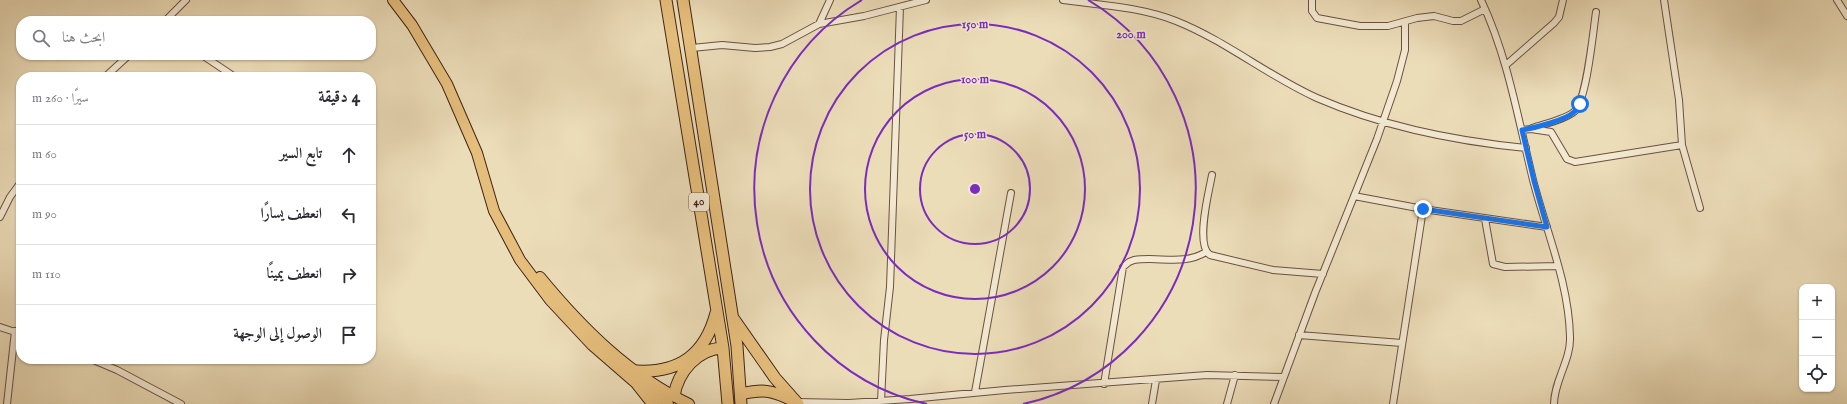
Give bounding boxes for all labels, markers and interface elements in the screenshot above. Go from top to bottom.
search box [16,16,376,60]
text: 150 m [962,17,989,32]
icon: search [30,27,52,49]
text: 200 m [1116,27,1146,42]
text: ابحث هنا [62,28,105,47]
text: 100 m [961,72,990,87]
text: 4 دقيقة [318,87,360,108]
text: سيرًا · 260 m [32,90,89,107]
route start [1571,95,1589,113]
text: 50 m [964,127,987,142]
text: تابع السير [280,144,322,163]
icon: ahead [338,144,360,166]
text: 60 m [32,146,57,163]
centre of rings [968,182,982,196]
road number: 40 [689,193,709,211]
route end [1414,200,1432,218]
text: انعطف يسارًا [260,204,322,223]
icon: left [338,204,360,226]
text: 90 m [32,206,57,223]
text: انعطف يمينًا [266,264,322,283]
icon: right [338,264,360,286]
text: 110 m [32,266,61,283]
map controls [1799,284,1835,392]
button: + [1799,284,1835,320]
button: − [1799,320,1835,356]
text: الوصول إلى الوجهة [233,324,322,343]
icon: arrive [338,324,360,346]
button: locate [1799,356,1835,392]

